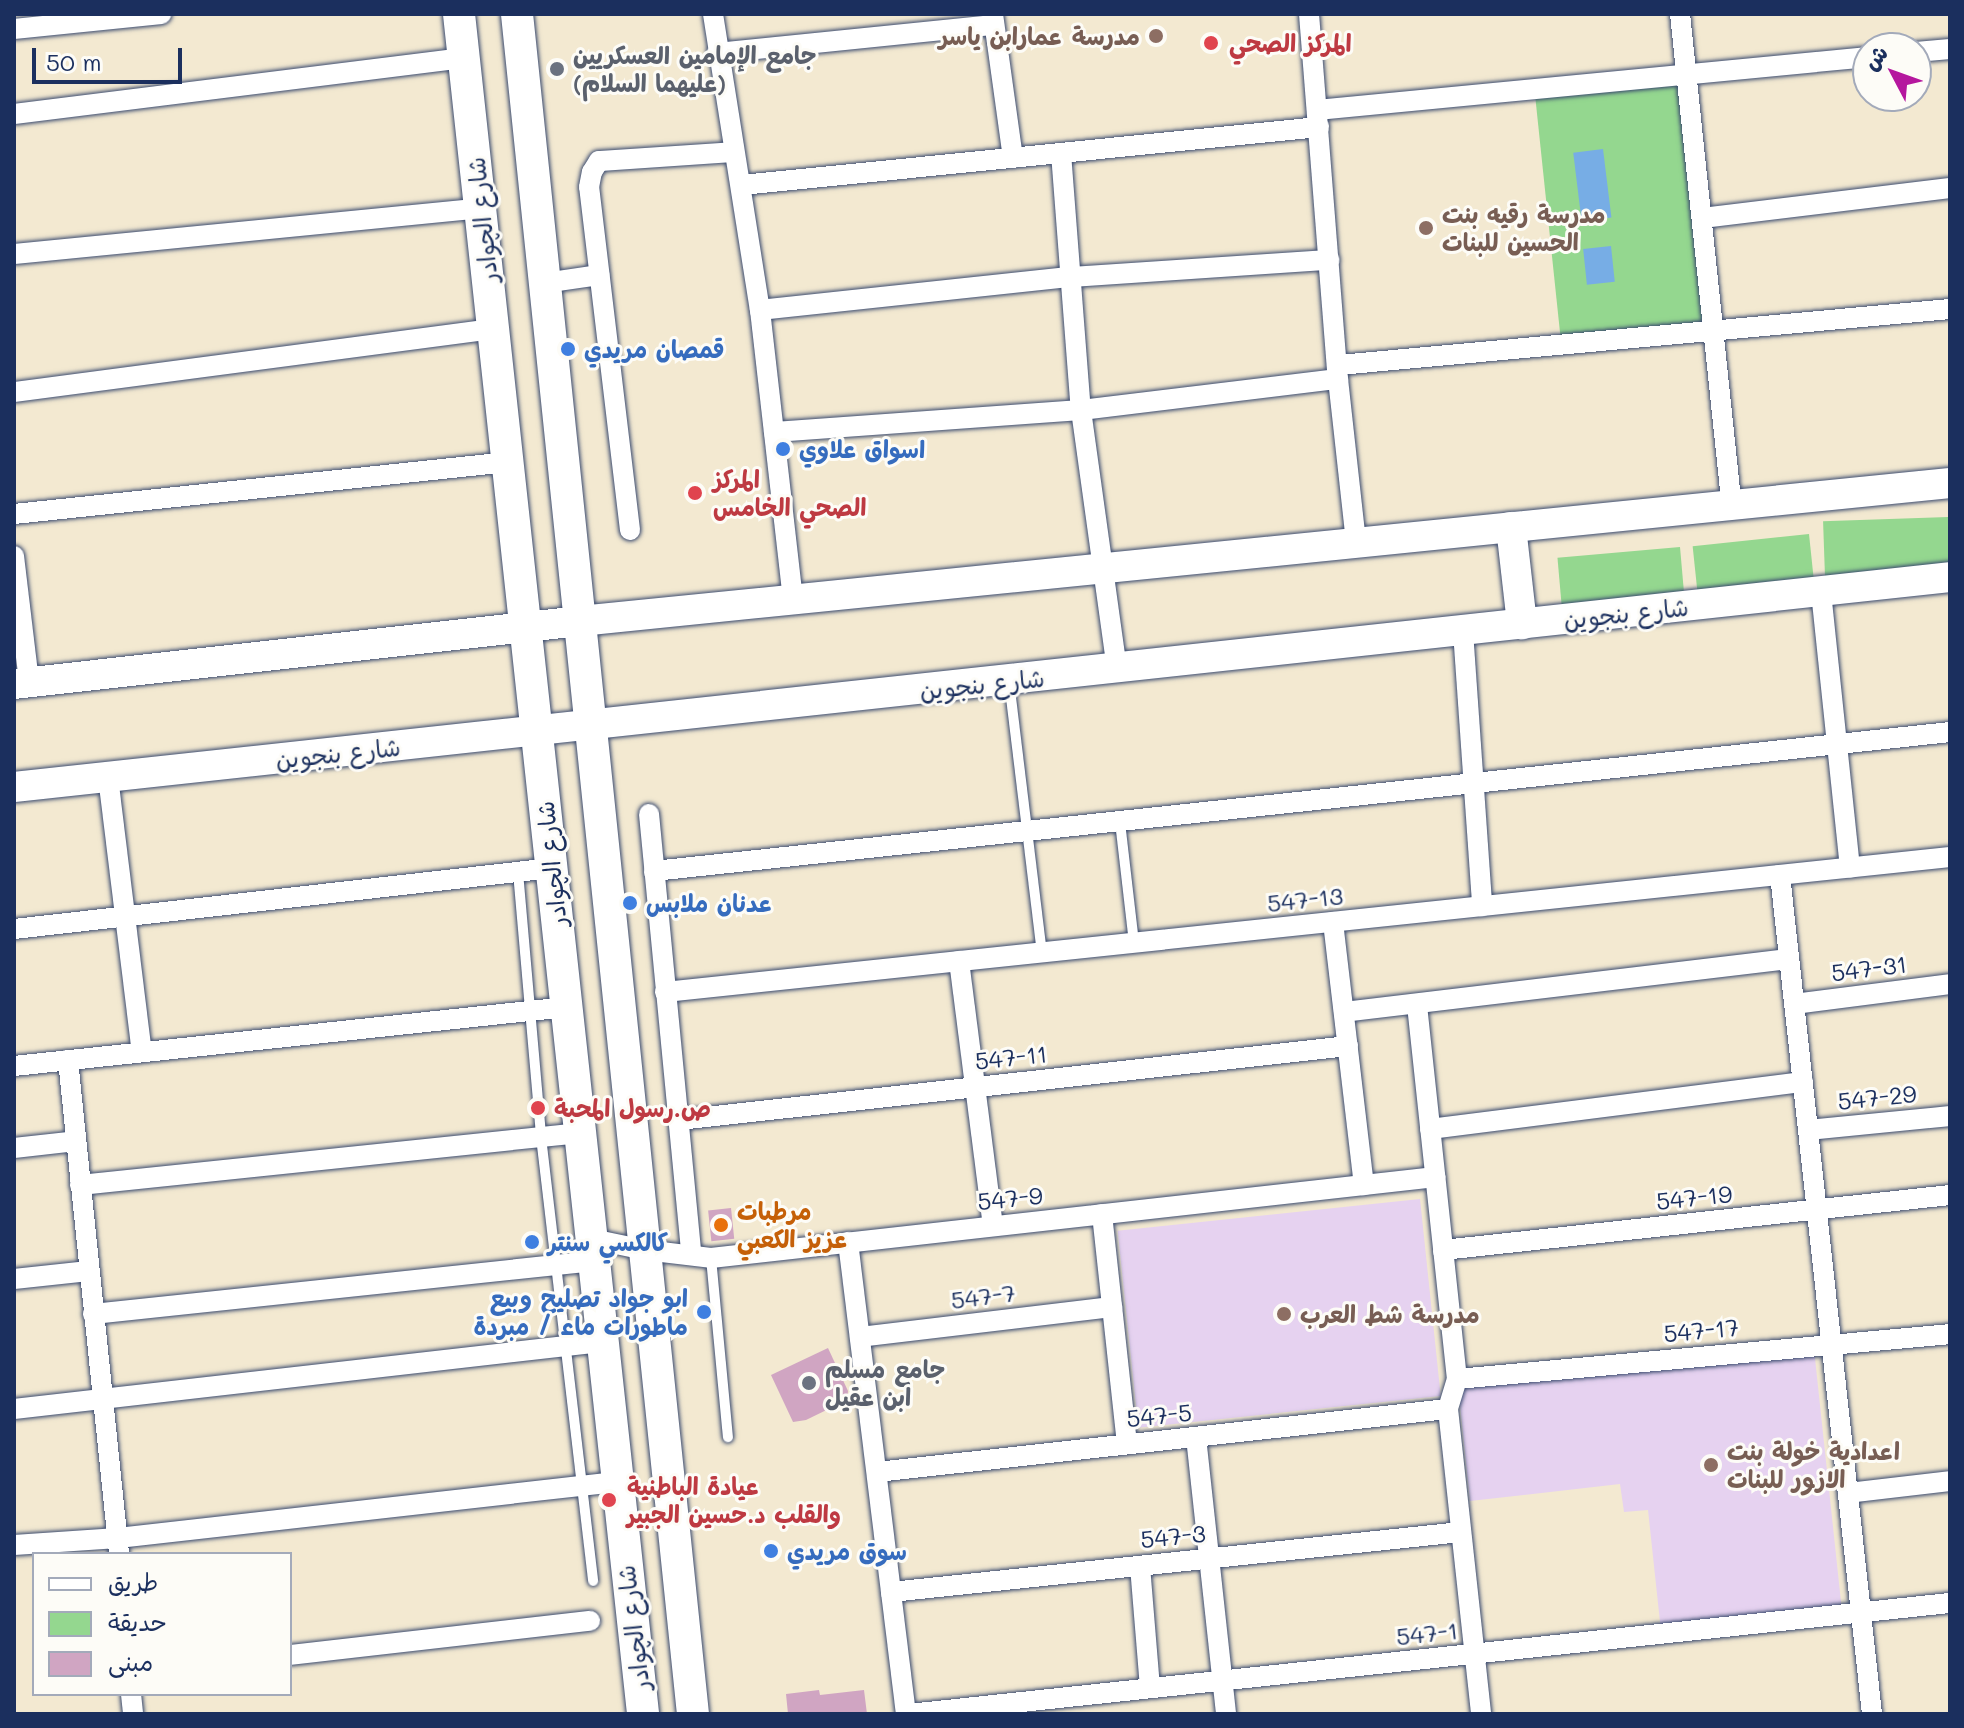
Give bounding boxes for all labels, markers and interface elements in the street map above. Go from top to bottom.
place label: مدرسة عمارابن ياسر [939,22,1140,50]
marker: مدرسة عمارابن ياسر [1147,27,1165,45]
place label: المركز الصحي [1229,29,1352,57]
scale bar [36,32,186,82]
marker: المركز الصحي [1200,32,1222,54]
north arrow [1852,32,1932,112]
text: ش [1856,39,1894,76]
place label: جامع الإمامين العسكريين (عليهما السلام) [573,41,816,97]
text: 50 m [46,46,102,77]
marker: جامع الإمامين العسكريين (عليهما السلام) [548,60,566,78]
street label: شارع الچوادر [461,156,503,284]
place label: مدرسة رقيه بنت الحسين للبنات [1442,200,1605,256]
marker: مدرسة رقيه بنت الحسين للبنات [1417,219,1435,237]
place label: قمصان مريدي [584,335,724,363]
marker: قمصان مريدي [559,340,577,358]
place label: اسواق علاوي [799,435,925,463]
marker: اسواق علاوي [774,440,792,458]
place label: المركز الصحي الخامس [713,465,866,521]
marker: المركز الصحي الخامس [684,482,706,504]
street label: شارع بنجوين [1562,592,1690,634]
street label: شارع بنجوين [918,663,1046,705]
street label: شارع بنجوين [274,732,402,774]
street label: شارع الچوادر [530,800,572,928]
street label: 547-13 [1266,881,1344,917]
place label: عدنان ملابس [646,889,773,917]
marker: عدنان ملابس [621,894,639,912]
street label: 547-31 [1829,949,1909,987]
street label: 547-11 [973,1039,1049,1075]
street label: 547-29 [1836,1079,1918,1115]
place label: ص.رسول المحبة [554,1094,711,1122]
marker: ص.رسول المحبة [529,1099,547,1117]
street label: 547-19 [1654,1179,1734,1215]
street label: 547-9 [976,1180,1044,1216]
place label: مرطبات عزيز الكعبي [737,1197,847,1253]
marker: مرطبات عزيز الكعبي [712,1216,730,1234]
place label: كالكسي سنتر [548,1228,668,1256]
marker: كالكسي سنتر [523,1233,541,1251]
street label: 547-7 [949,1278,1017,1314]
place label: ابو جواد تصليح وبيع ماطورات ماء / مبردة [474,1284,688,1340]
place label: مدرسة شط العرب [1300,1300,1480,1328]
marker: ابو جواد تصليح وبيع ماطورات ماء / مبردة [695,1303,713,1321]
marker: مدرسة شط العرب [1275,1305,1293,1323]
street label: 547-17 [1662,1312,1740,1348]
place label: جامع مسلم ابن عقيل [825,1355,945,1411]
marker: جامع مسلم ابن عقيل [800,1374,818,1392]
street label: 547-5 [1125,1397,1193,1433]
place label: اعدادية خولة بنت الازور للبنات [1727,1437,1900,1493]
marker: اعدادية خولة بنت الازور للبنات [1702,1456,1720,1474]
place label: عيادة الباطنية والقلب د.حسين الجبير [627,1472,841,1528]
marker: عيادة الباطنية والقلب د.حسين الجبير [598,1489,620,1511]
street label: 547-3 [1139,1518,1207,1554]
place label: سوق مريدي [787,1537,907,1565]
marker: سوق مريدي [762,1542,780,1560]
legend [32,1552,292,1696]
street label: شارع الچوادر [611,1564,655,1692]
text: طريق [108,1566,158,1597]
text: حديقة [108,1606,167,1637]
street label: 547-1 [1395,1615,1459,1651]
text: مبنى [108,1646,153,1677]

